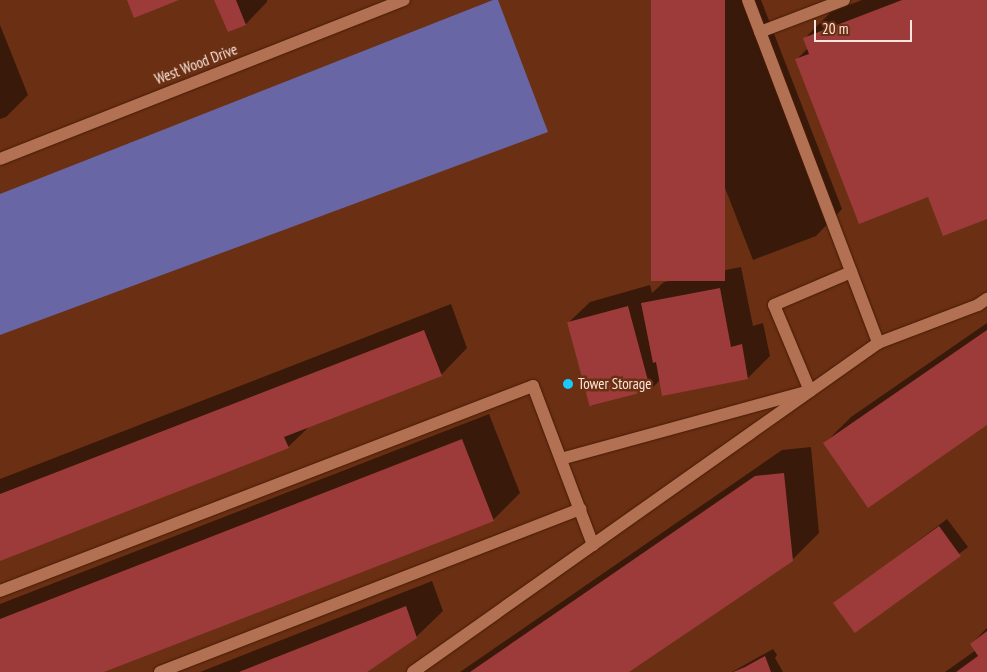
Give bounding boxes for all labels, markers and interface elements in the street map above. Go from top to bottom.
scale bar [817,10,914,42]
text: 20 m [822,19,848,38]
street label: West Wood Drive [152,40,240,88]
place label: Tower Storage [578,375,651,393]
marker: Tower Storage [562,378,574,390]

